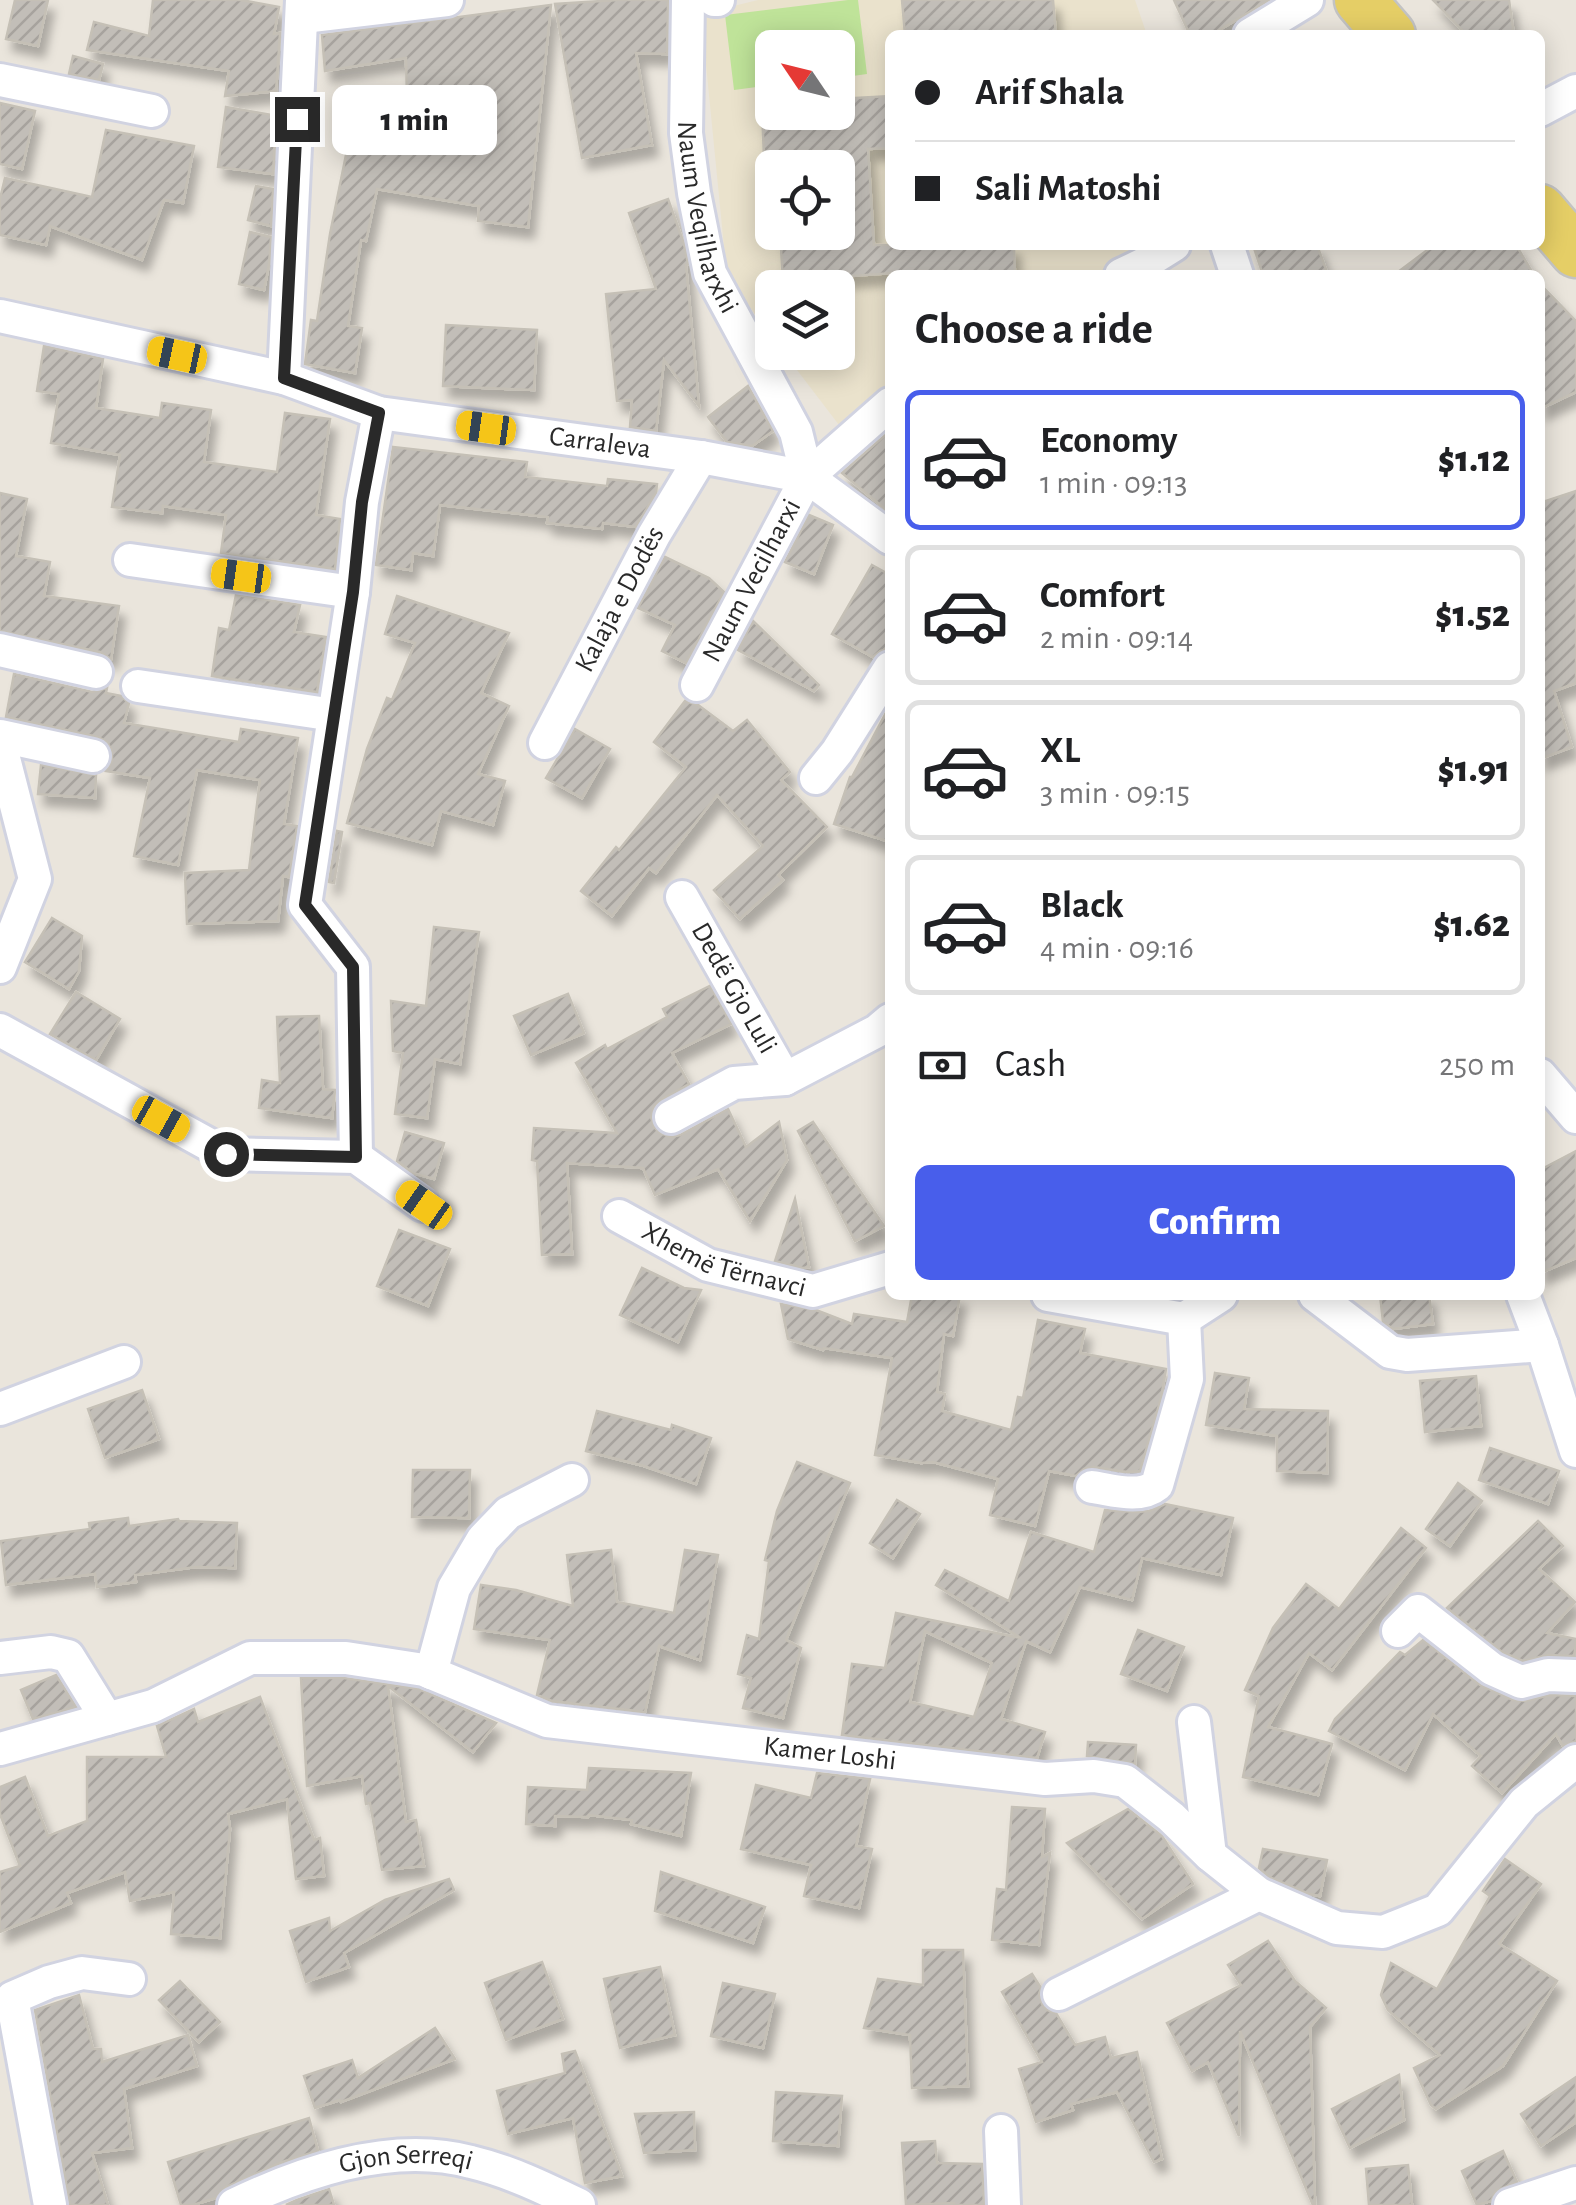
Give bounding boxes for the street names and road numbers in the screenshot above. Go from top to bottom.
street label: Naum Veqilharxhi [672,121,743,318]
street label: Carraleva [548,422,653,464]
street label: Naum Vecilharxi [698,495,807,667]
street label: Kalaja e Dodës [571,522,670,677]
street label: Dedë Gjo Luli [686,918,782,1059]
street label: Xhemë Tërnavci [637,1217,809,1303]
street label: Kamer Loshi [762,1732,898,1776]
street label: Gjon Serreqi [336,2141,476,2179]

